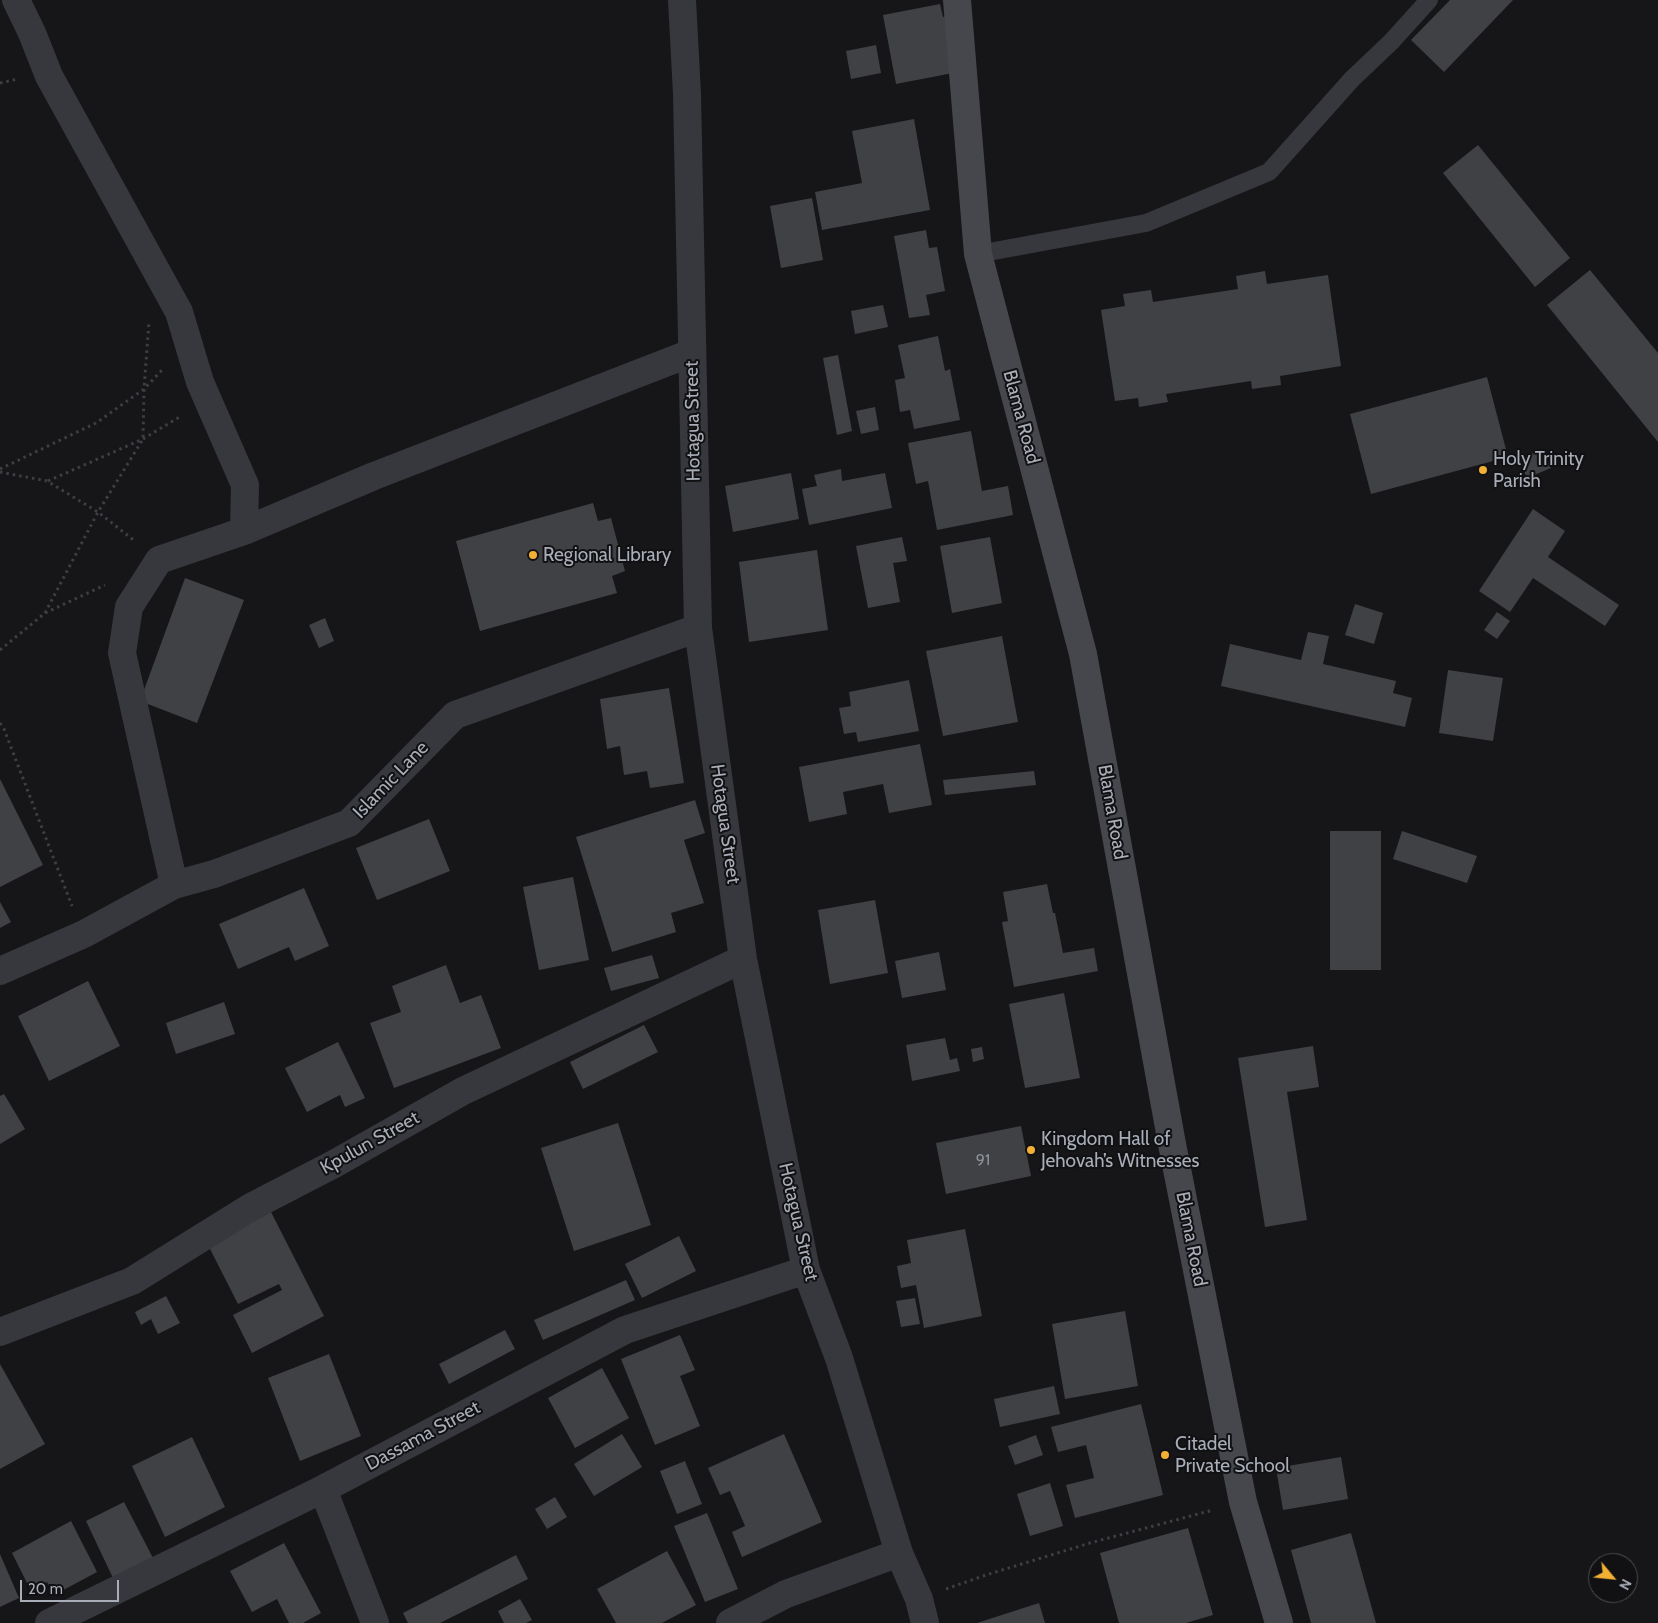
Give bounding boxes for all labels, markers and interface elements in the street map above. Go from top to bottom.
street label: Hotagua Street [681,360,705,482]
street label: Blama Road [998,368,1044,466]
place label: Holy Trinity Parish [1493,448,1584,492]
marker: Holy Trinity Parish [1477,464,1489,476]
place label: Regional Library [543,544,671,566]
marker: Regional Library [527,549,539,561]
street label: Islamic Lane [349,737,433,823]
street label: Hotagua Street [705,763,745,885]
street label: Blama Road [1092,763,1132,861]
street label: Kpulun Street [317,1106,423,1180]
place label: Kingdom Hall of Jehovah’s Witnesses [1041,1128,1199,1172]
marker: Kingdom Hall of Jehovah’s Witnesses [1025,1144,1037,1156]
house number: 91 [976,1150,990,1170]
street label: Hotagua Street [773,1161,823,1283]
street label: Blama Road [1171,1190,1211,1288]
street label: Dassama Street [362,1396,484,1476]
place label: Citadel Private School [1175,1433,1290,1477]
marker: Citadel Private School [1159,1449,1171,1461]
north arrow [1588,1553,1638,1603]
scale bar [22,1570,121,1602]
text: N [1615,1576,1636,1593]
text: 20 m [28,1580,63,1598]

